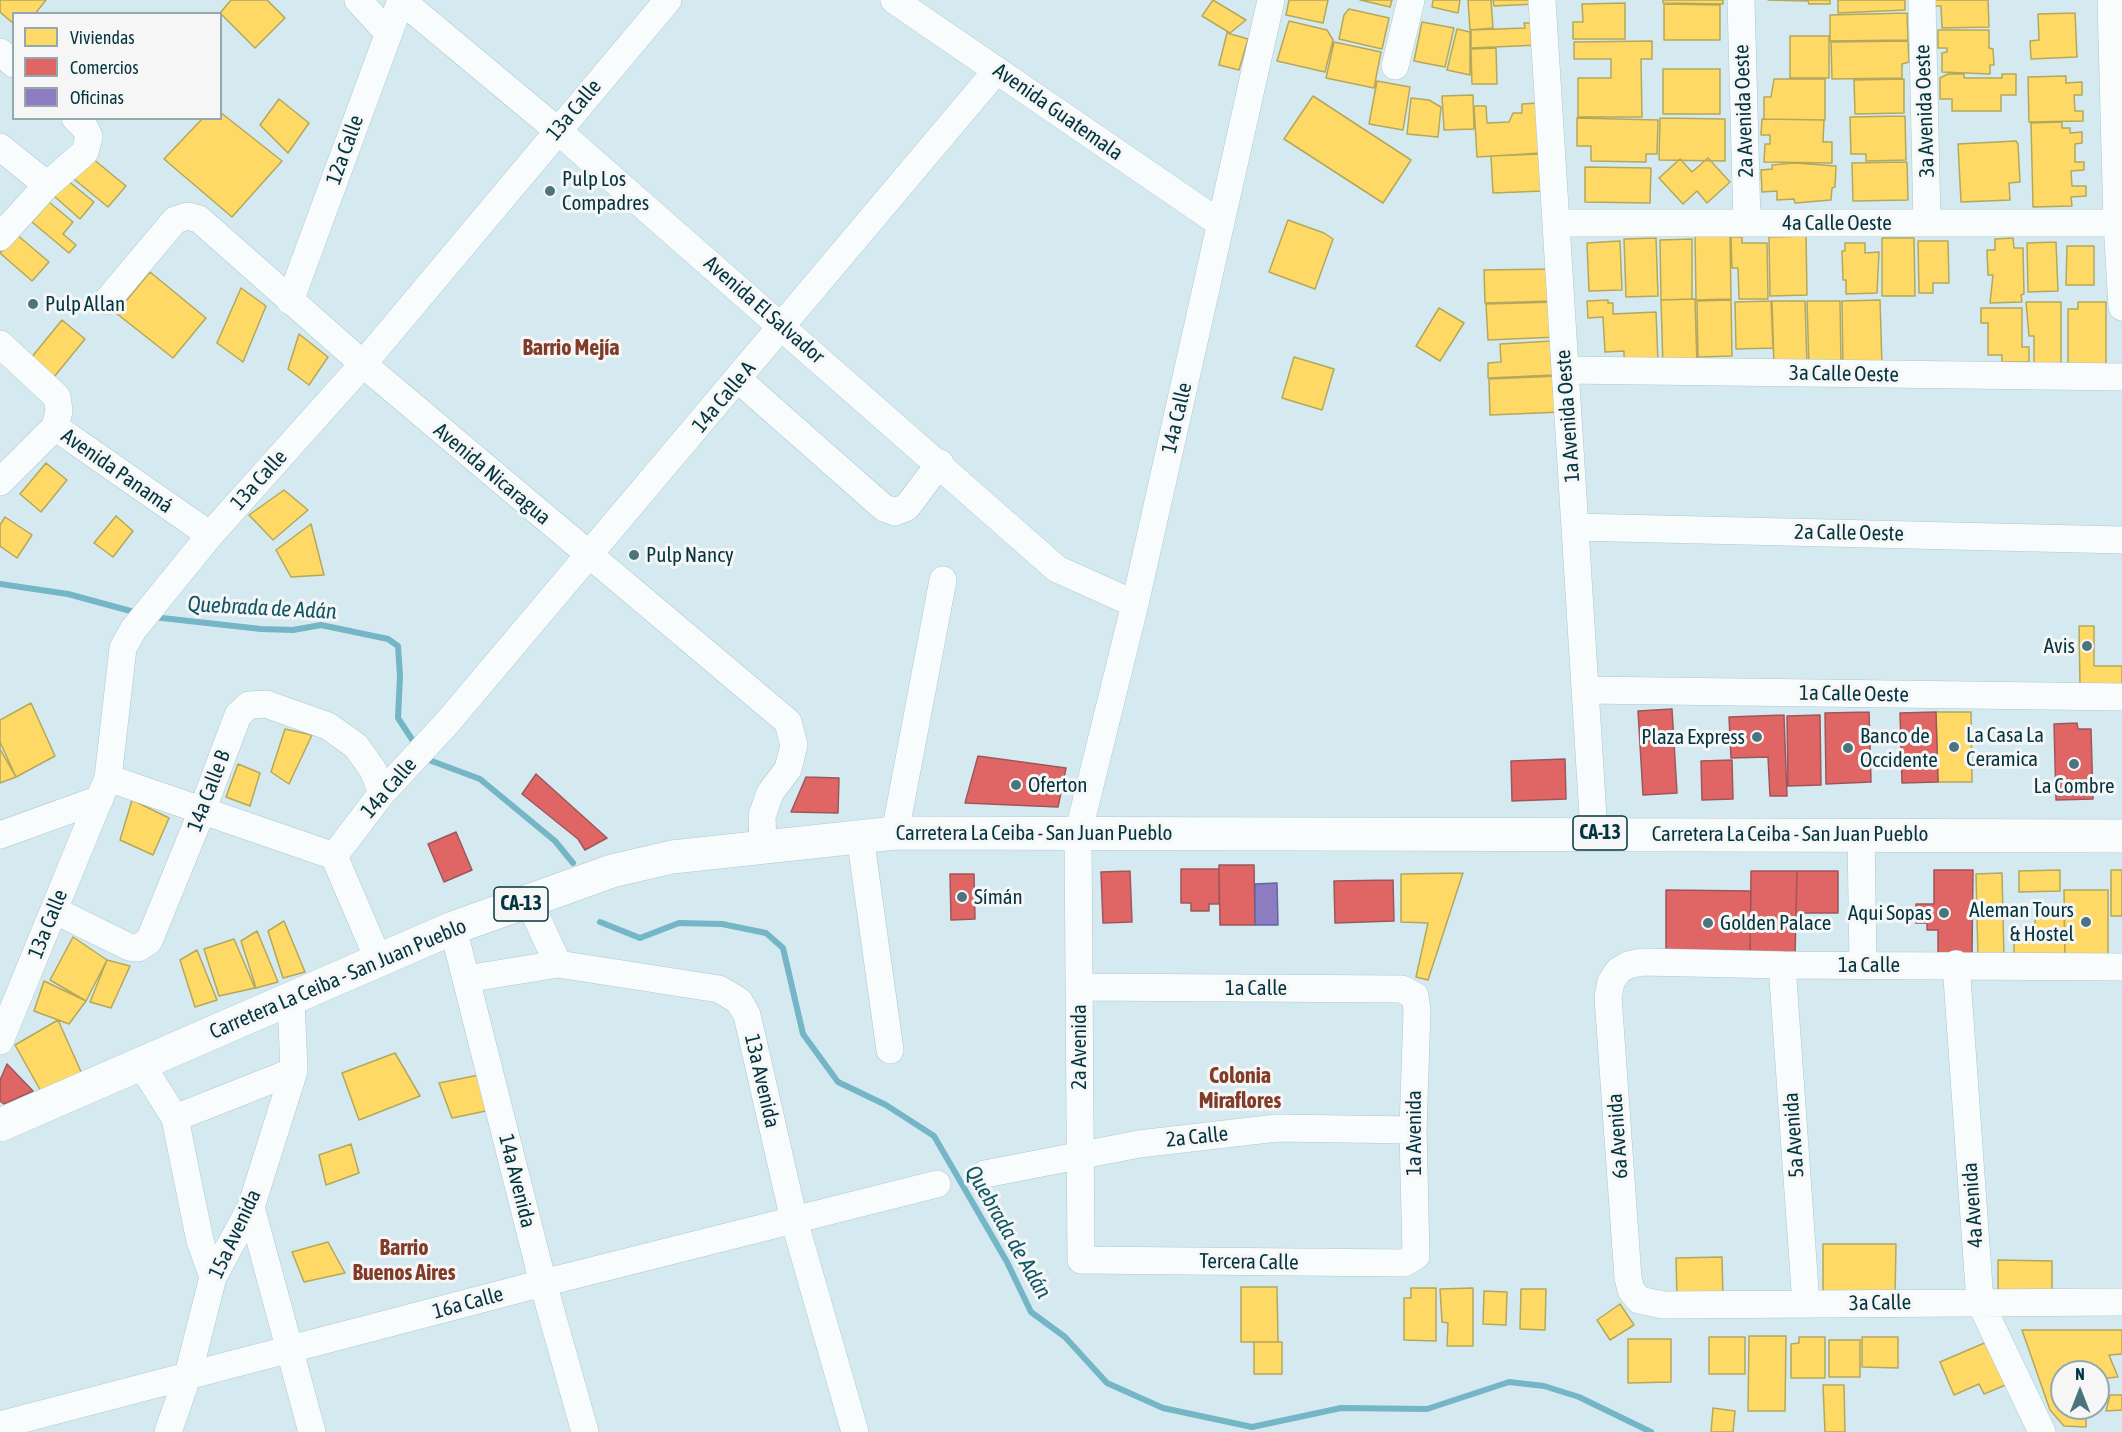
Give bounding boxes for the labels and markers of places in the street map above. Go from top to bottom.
place label: Pulp Los Compadres [562,166,649,216]
marker: Pulp Los Compadres [543,184,557,198]
place label: Pulp Allan [45,291,125,317]
marker: Pulp Allan [26,297,40,311]
place label: Pulp Nancy [646,542,734,568]
marker: Pulp Nancy [627,548,641,562]
place label: Avis [2044,633,2075,659]
marker: Avis [2080,639,2094,653]
place label: La Casa La Ceramica [1966,722,2044,772]
place label: Banco de Occidente [1860,723,1938,773]
place label: Plaza Express [1641,724,1745,750]
marker: Plaza Express [1750,730,1764,744]
marker: La Casa La Ceramica [1947,740,1961,754]
marker: Banco de Occidente [1841,741,1855,755]
marker: La Combre [2067,757,2081,771]
place label: Oferton [1028,772,1087,798]
place label: La Combre [2034,773,2114,799]
marker: Oferton [1009,778,1023,792]
place label: Símán [974,884,1023,910]
marker: Símán [955,890,969,904]
place label: Aleman Tours & Hostel [1969,897,2074,947]
place label: Aqui Sopas [1848,900,1932,926]
marker: Aqui Sopas [1937,906,1951,920]
place label: Golden Palace [1720,910,1831,936]
marker: Aleman Tours & Hostel [2079,915,2093,929]
marker: Golden Palace [1701,916,1715,930]

